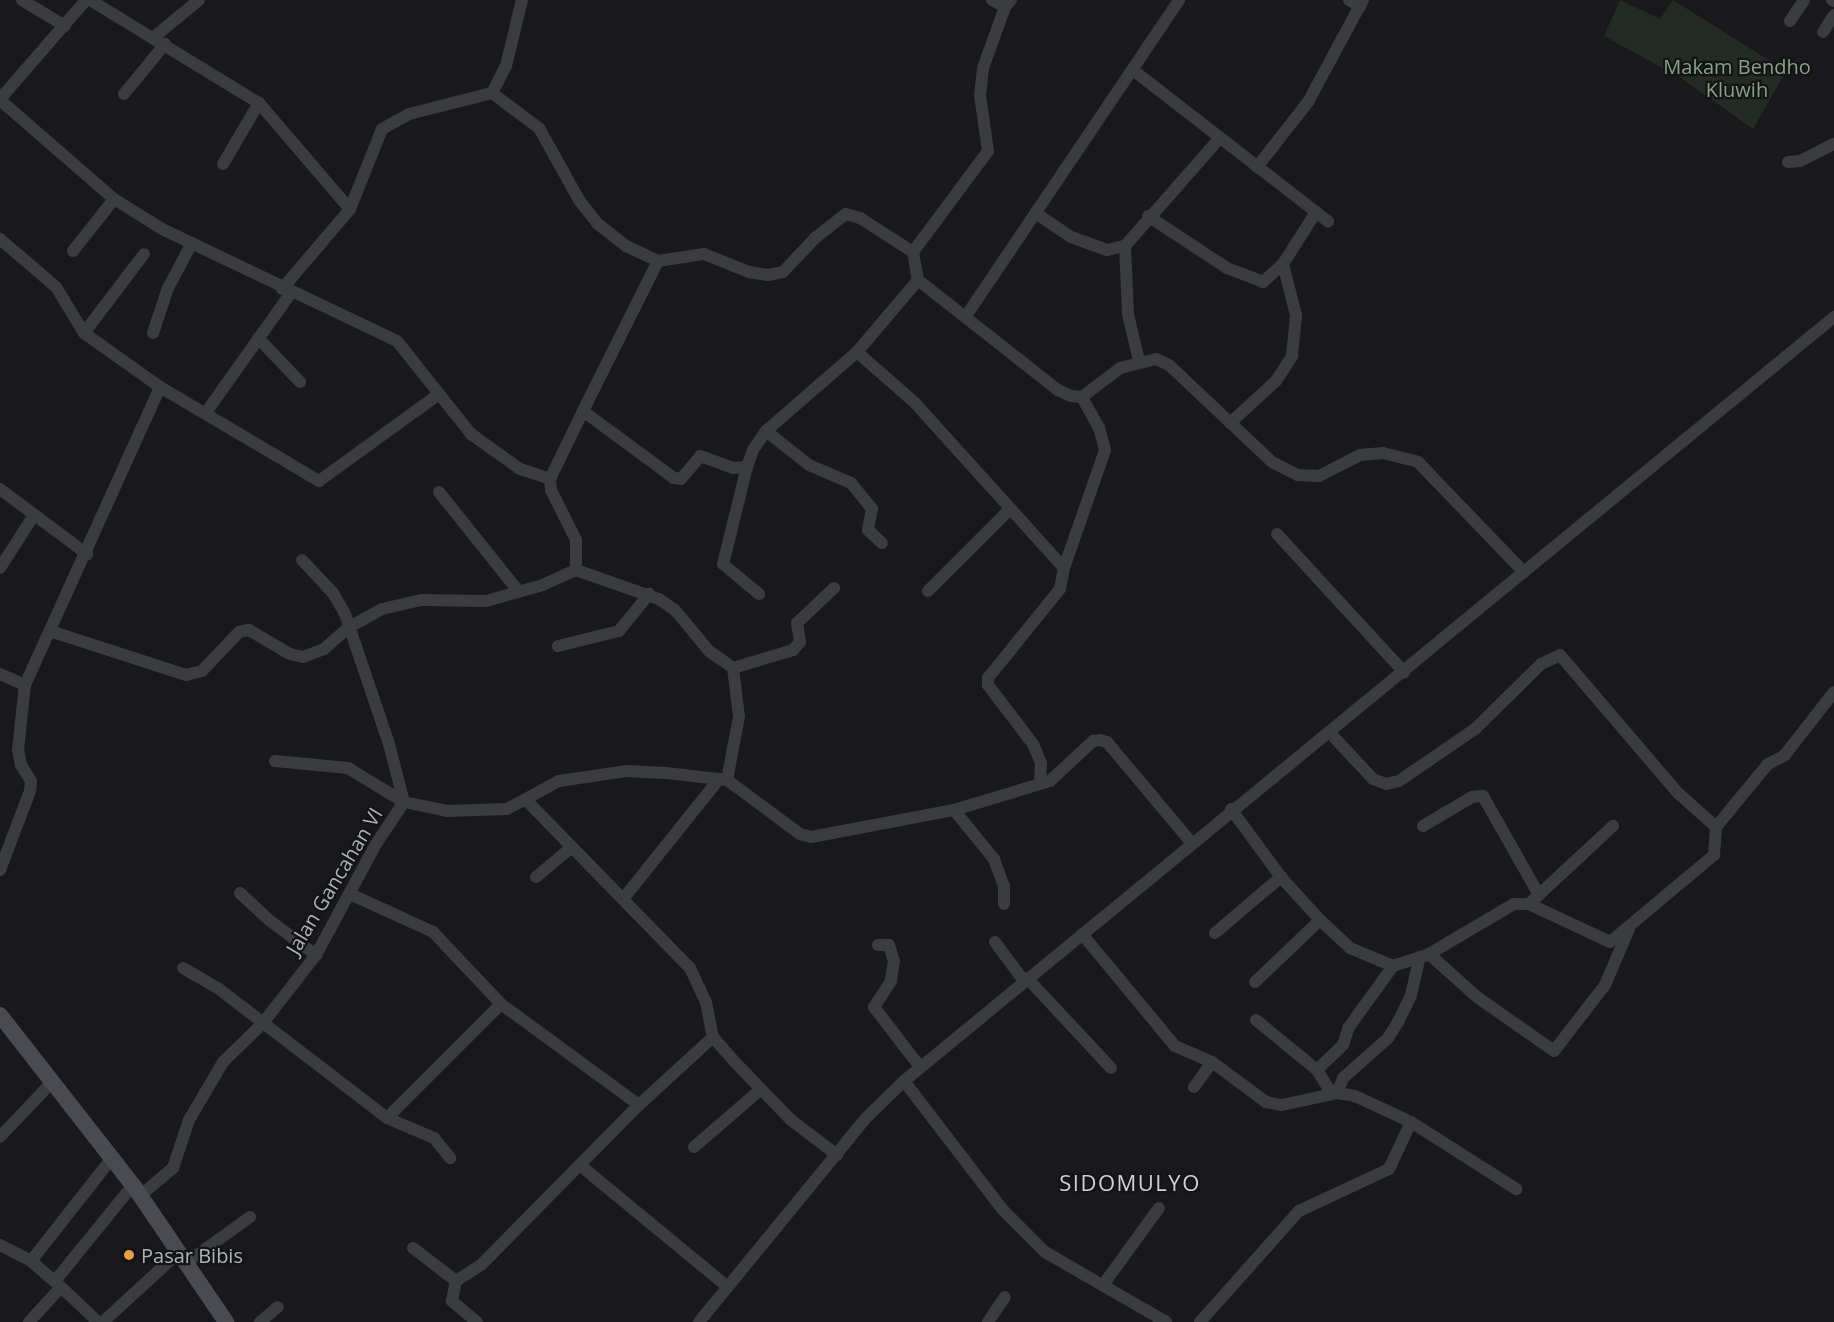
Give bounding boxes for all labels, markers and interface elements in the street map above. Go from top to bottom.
park label: Makam Bendho Kluwih [1663,54,1811,101]
street label: Jalan Gancahan VI [281,803,387,959]
district label: SIDOMULYO [1059,1170,1201,1196]
place label: Pasar Bibis [141,1243,243,1267]
marker: Pasar Bibis [122,1248,136,1262]

